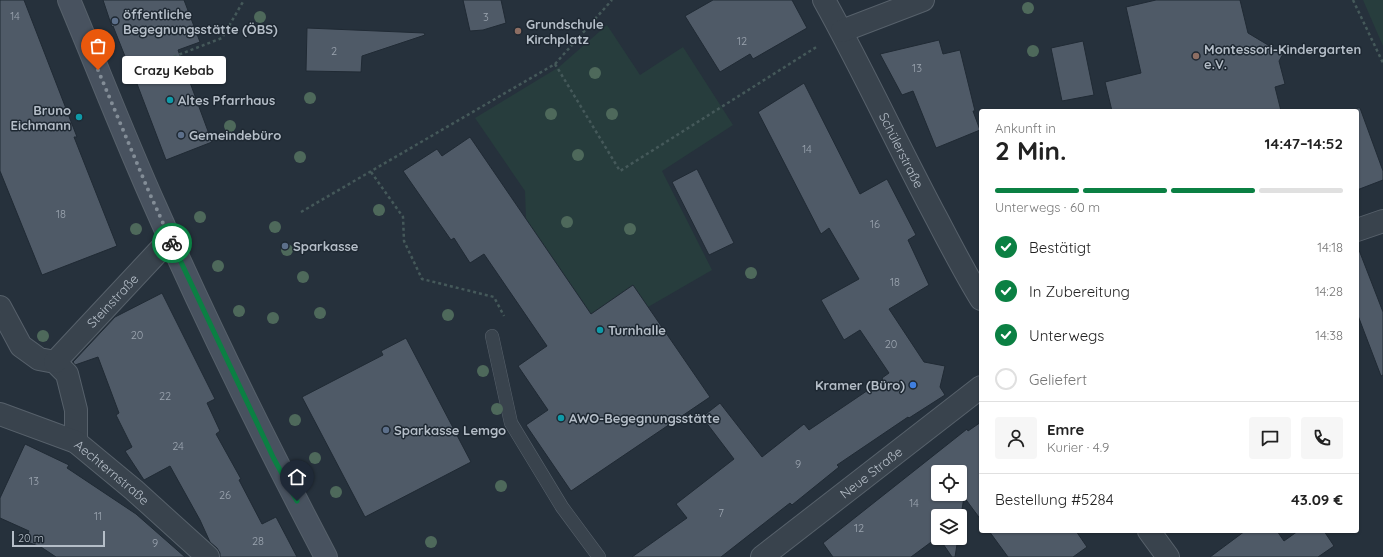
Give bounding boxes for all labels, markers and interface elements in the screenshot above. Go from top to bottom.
place label: öffentliche Begegnungsstätte (ÖBS) [123,6,278,37]
house number: 14 [10,9,20,23]
house number: 3 [483,10,489,24]
marker: öffentliche Begegnungsstätte (ÖBS) [110,16,120,26]
place label: Grundschule Kirchplatz [526,16,604,47]
marker: Grundschule Kirchplatz [513,26,523,36]
pin [81,29,115,70]
house number: 12 [737,34,747,48]
icon: bag [87,35,109,57]
place label: Montessori-Kindergarten e.V. [1204,41,1361,72]
house number: 2 [331,44,337,58]
marker: Montessori-Kindergarten e.V. [1191,51,1201,61]
callout: Crazy Kebab [122,56,226,84]
house number: 13 [912,61,922,75]
text: Crazy Kebab [134,62,214,78]
place label: Altes Pfarrhaus [178,92,275,108]
marker: Altes Pfarrhaus [165,95,175,105]
place label: Bruno Eichmann [10,102,71,133]
street label: Schülerstraße [876,110,927,191]
marker: Bruno Eichmann [74,112,84,122]
text: Ankunft in [995,120,1056,136]
place label: Gemeindebüro [189,127,281,143]
marker: Gemeindebüro [176,130,186,140]
text: 2 Min. [995,134,1066,167]
text: 14:47–14:52 [1265,134,1343,153]
house number: 14 [802,142,812,156]
text: Unterwegs · 60 m [995,199,1100,215]
house number: 18 [56,207,66,221]
house number: 16 [870,217,880,231]
courier [152,223,192,263]
icon: bike [161,232,183,254]
icon: check [995,236,1017,258]
place label: Sparkasse [293,238,359,254]
text: Bestätigt [1029,238,1091,257]
text: 14:18 [1317,239,1343,255]
marker: Sparkasse [280,241,290,251]
street label: Steinstraße [83,270,141,331]
house number: 18 [890,275,900,289]
icon: check [995,280,1017,302]
text: In Zubereitung [1029,282,1130,301]
text: 14:28 [1315,283,1343,299]
place label: Turnhalle [608,322,666,338]
icon: check [995,324,1017,346]
marker: Turnhalle [595,325,605,335]
text: Unterwegs [1029,326,1104,345]
text: 14:38 [1315,327,1343,343]
house number: 20 [131,328,143,342]
house number: 20 [885,337,897,351]
text: Geliefert [1029,370,1087,389]
place label: Kramer (Büro) [815,377,905,393]
marker: Kramer (Büro) [908,380,918,390]
house number: 22 [159,389,171,403]
place label: AWO-Begegnungsstätte [569,410,720,426]
marker: AWO-Begegnungsstätte [556,413,566,423]
button: person [995,417,1037,459]
button: chat [1249,417,1291,459]
button: phone [1301,417,1343,459]
text: Emre [1047,420,1084,439]
place label: Sparkasse Lemgo [394,422,506,438]
marker: Sparkasse Lemgo [381,425,391,435]
street label: Aechternstraße [71,436,153,508]
house number: 24 [172,439,184,453]
text: Kurier · 4.9 [1047,439,1109,455]
street label: Neue Straße [837,443,905,502]
house number: 9 [795,457,801,471]
pin [280,460,314,501]
map controls [931,465,967,545]
button: locate [931,465,967,501]
icon: home [286,466,308,488]
house number: 13 [29,474,39,488]
house number: 26 [219,488,231,502]
text: Bestellung #5284 [995,490,1114,509]
text: 43.09 € [1291,490,1343,509]
house number: 14 [909,496,919,510]
house number: 7 [718,506,724,520]
house number: 11 [94,509,102,523]
button: layers [931,509,967,545]
house number: 12 [854,521,864,535]
scale bar [12,529,105,548]
text: 20 m [18,531,44,545]
house number: 28 [252,534,264,548]
house number: 9 [152,536,158,550]

